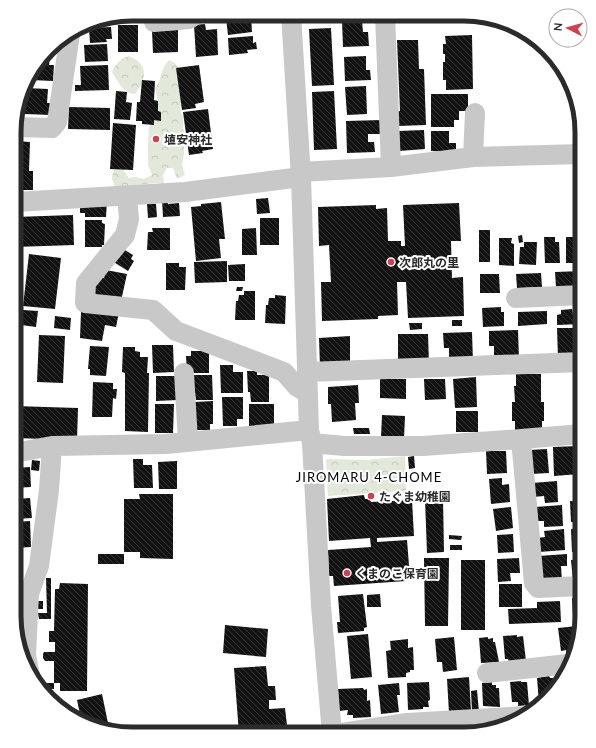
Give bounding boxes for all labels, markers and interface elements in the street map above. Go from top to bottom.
north arrow [548,8,588,48]
text: N [551,22,564,32]
place label: 埴安神社 [164,132,212,147]
marker: 埴安神社 [151,134,161,144]
place label: 次郎丸の里 [399,255,459,270]
marker: 次郎丸の里 [386,257,396,267]
district label: JIROMARU 4-CHOME [296,469,442,485]
place label: たぐま幼稚園 [379,489,451,504]
marker: たぐま幼稚園 [366,491,376,501]
place label: くまのこ保育園 [355,566,439,581]
marker: くまのこ保育園 [342,568,352,578]

